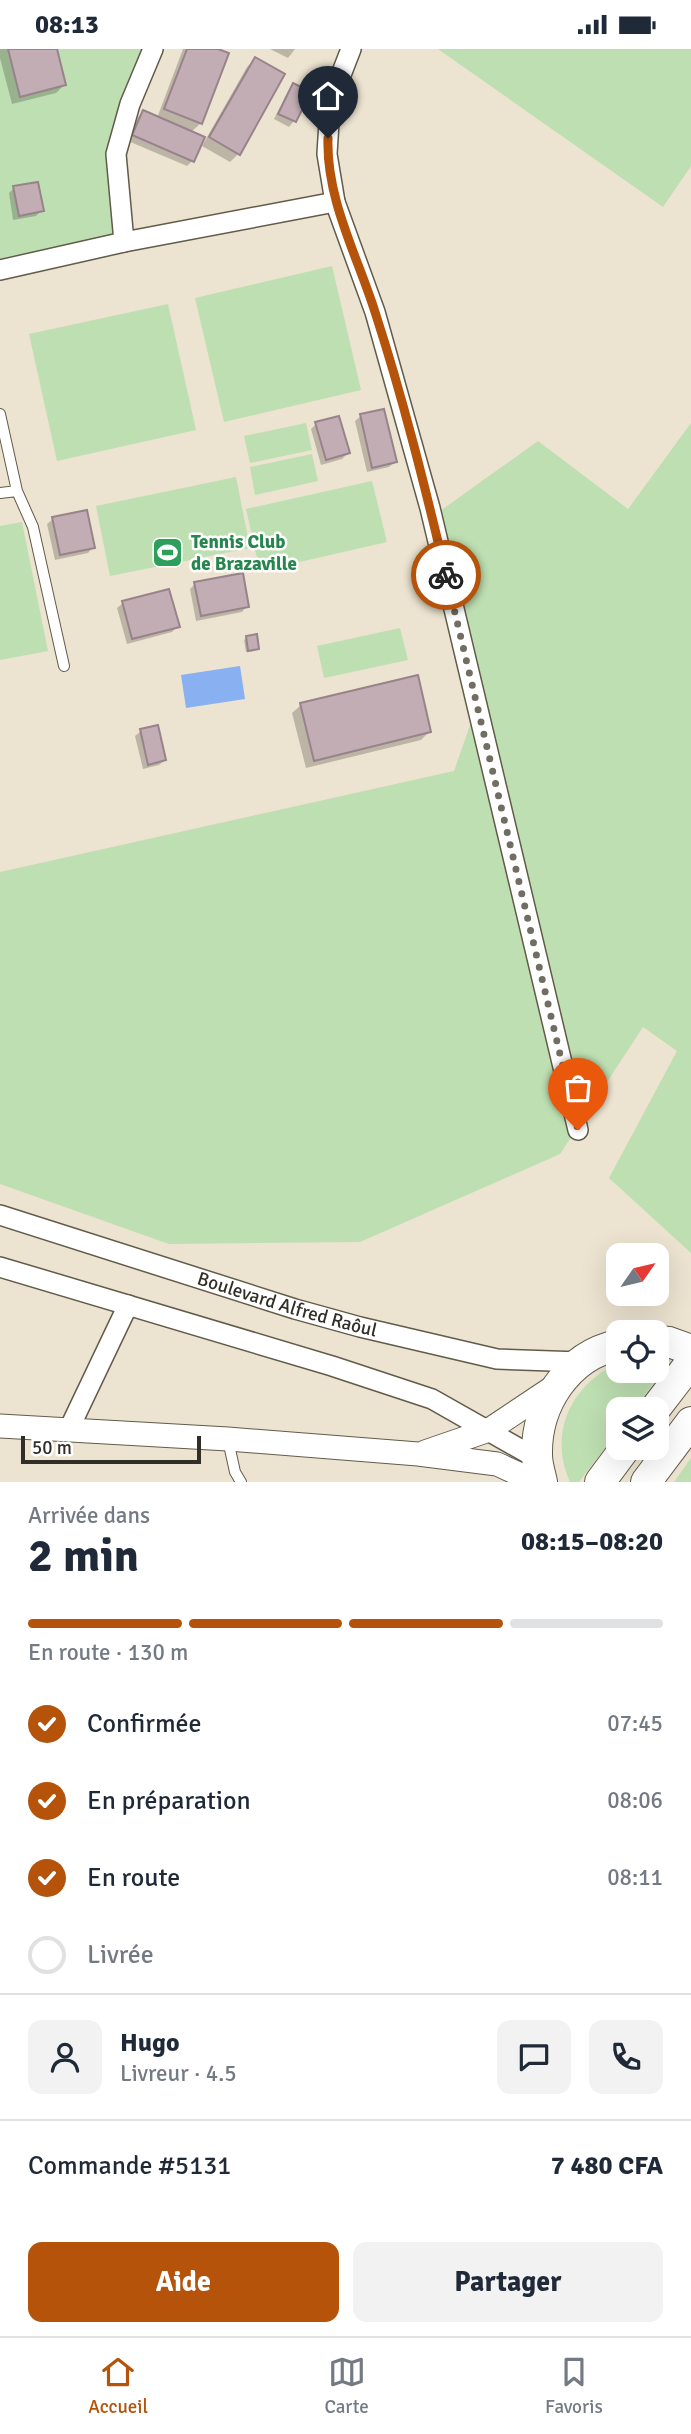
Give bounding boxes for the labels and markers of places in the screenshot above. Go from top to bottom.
pin [298,66,358,138]
place label: Tennis Club de Brazaville [191,530,297,576]
sports icon: Tennis Club de Brazaville [151,536,185,570]
pin [548,1058,608,1130]

